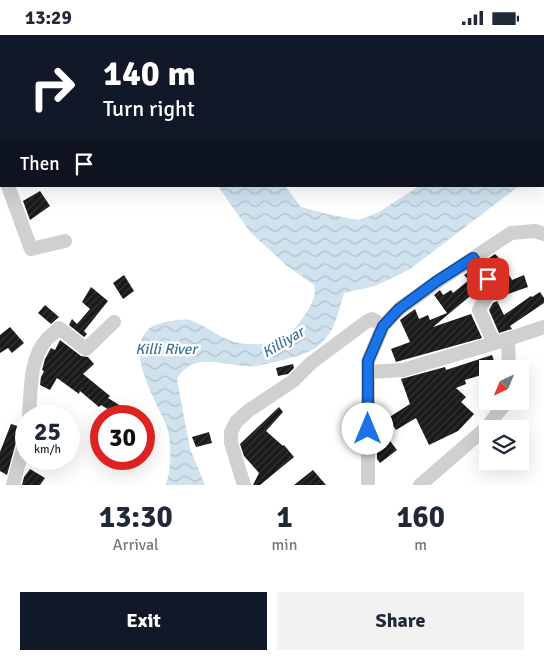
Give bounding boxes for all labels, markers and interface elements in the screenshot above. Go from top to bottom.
text: 13:29 [25,6,72,30]
text: 140 m [103,52,196,95]
icon: right [20,55,85,120]
text: Turn right [103,95,195,122]
icon: arrive [70,150,98,178]
text: Then [20,152,60,176]
pin [467,258,509,300]
icon: arrive [474,265,502,293]
water label: Killiyar [259,321,309,361]
water label: Killi River [135,340,199,358]
north arrow [479,360,529,410]
map controls [479,360,529,470]
position arrow [341,402,393,454]
speed limit sign: 30 [90,405,155,470]
text: 25 [34,416,61,447]
button: layers [479,420,529,470]
text: km/h [34,442,61,457]
text: 13:30 [99,499,173,536]
text: 1 [276,499,293,536]
text: 160 [396,499,445,536]
text: Arrival [113,535,159,555]
text: min [272,535,297,555]
text: m [414,535,427,555]
button: Exit [20,592,267,650]
button: Share [277,592,524,650]

